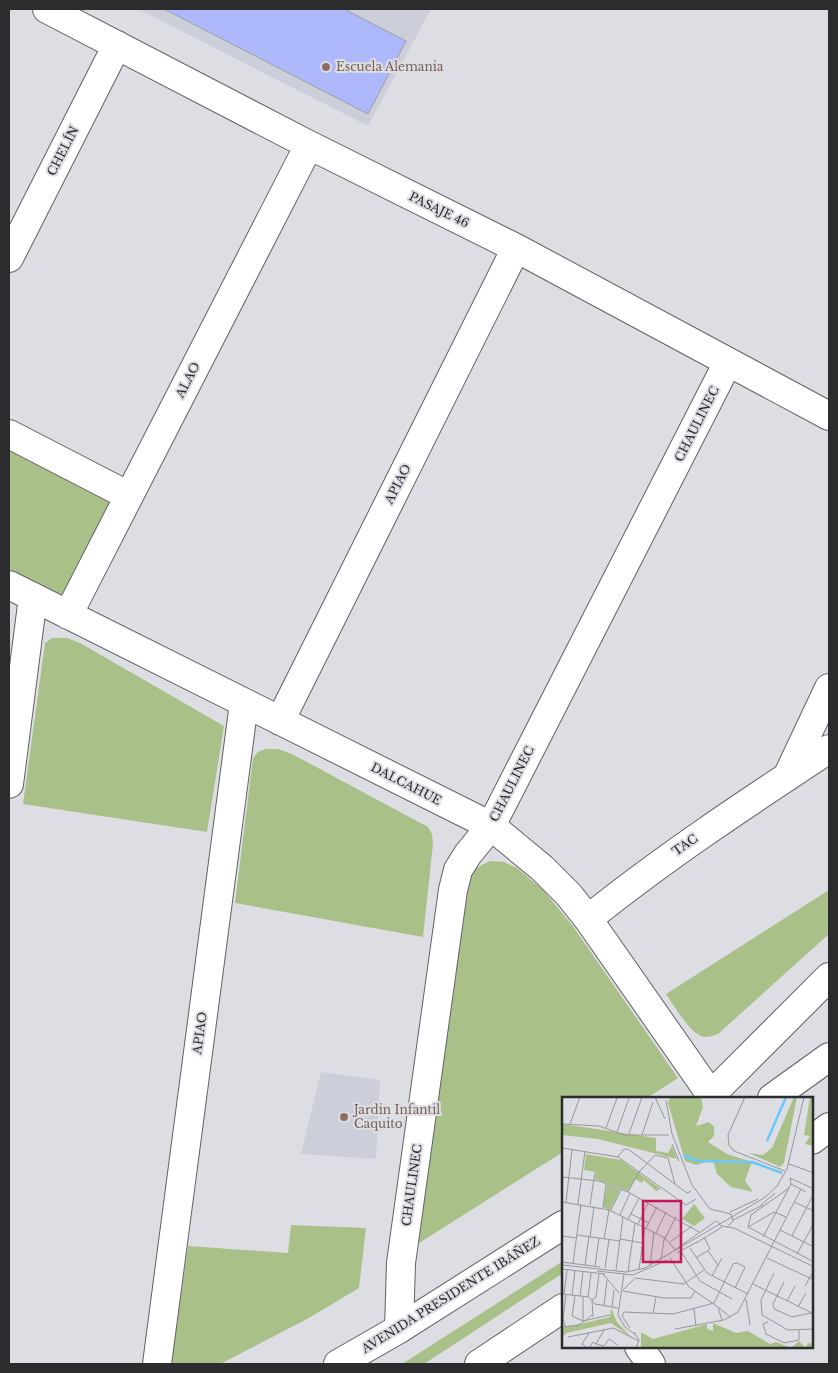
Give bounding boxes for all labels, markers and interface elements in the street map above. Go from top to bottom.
place label: Escuela Alemania [336,59,444,74]
marker: Escuela Alemania [320,61,332,73]
street label: CHELÍN [43,123,82,178]
street label: PASAJE 46 [407,189,472,231]
street label: ALAO [172,359,203,401]
street label: CHAULINEC [671,384,722,464]
street label: APIAO [381,461,414,507]
street label: CHAULINEC [486,744,537,824]
street label: DALCAHUE [368,759,444,808]
street label: TAC [669,831,700,859]
street label: APIAO [189,1011,210,1056]
inset map [562,1097,813,1348]
place label: Jardin Infantil Caquito [352,1102,440,1131]
marker: Jardin Infantil Caquito [338,1111,350,1123]
street label: CHAULINEC [398,1143,425,1227]
street label: AVENIDA PRESIDENTE IBÁÑEZ [357,1232,543,1357]

